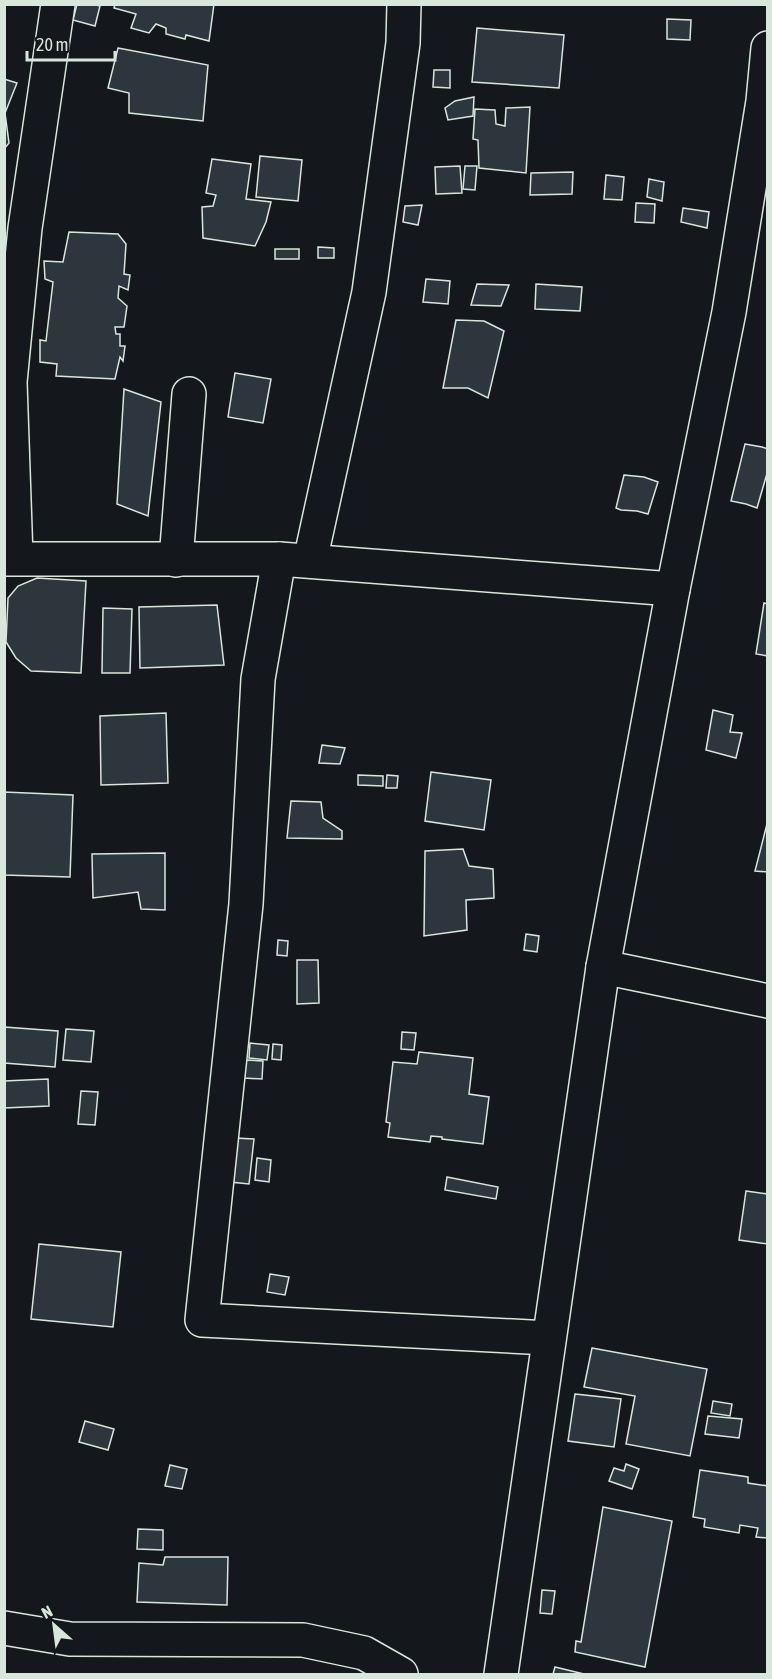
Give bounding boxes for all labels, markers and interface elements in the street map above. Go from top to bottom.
scale bar [27,24,116,62]
text: 20 m [36,34,68,55]
north arrow [24,1595,84,1655]
text: N [39,1602,55,1622]

